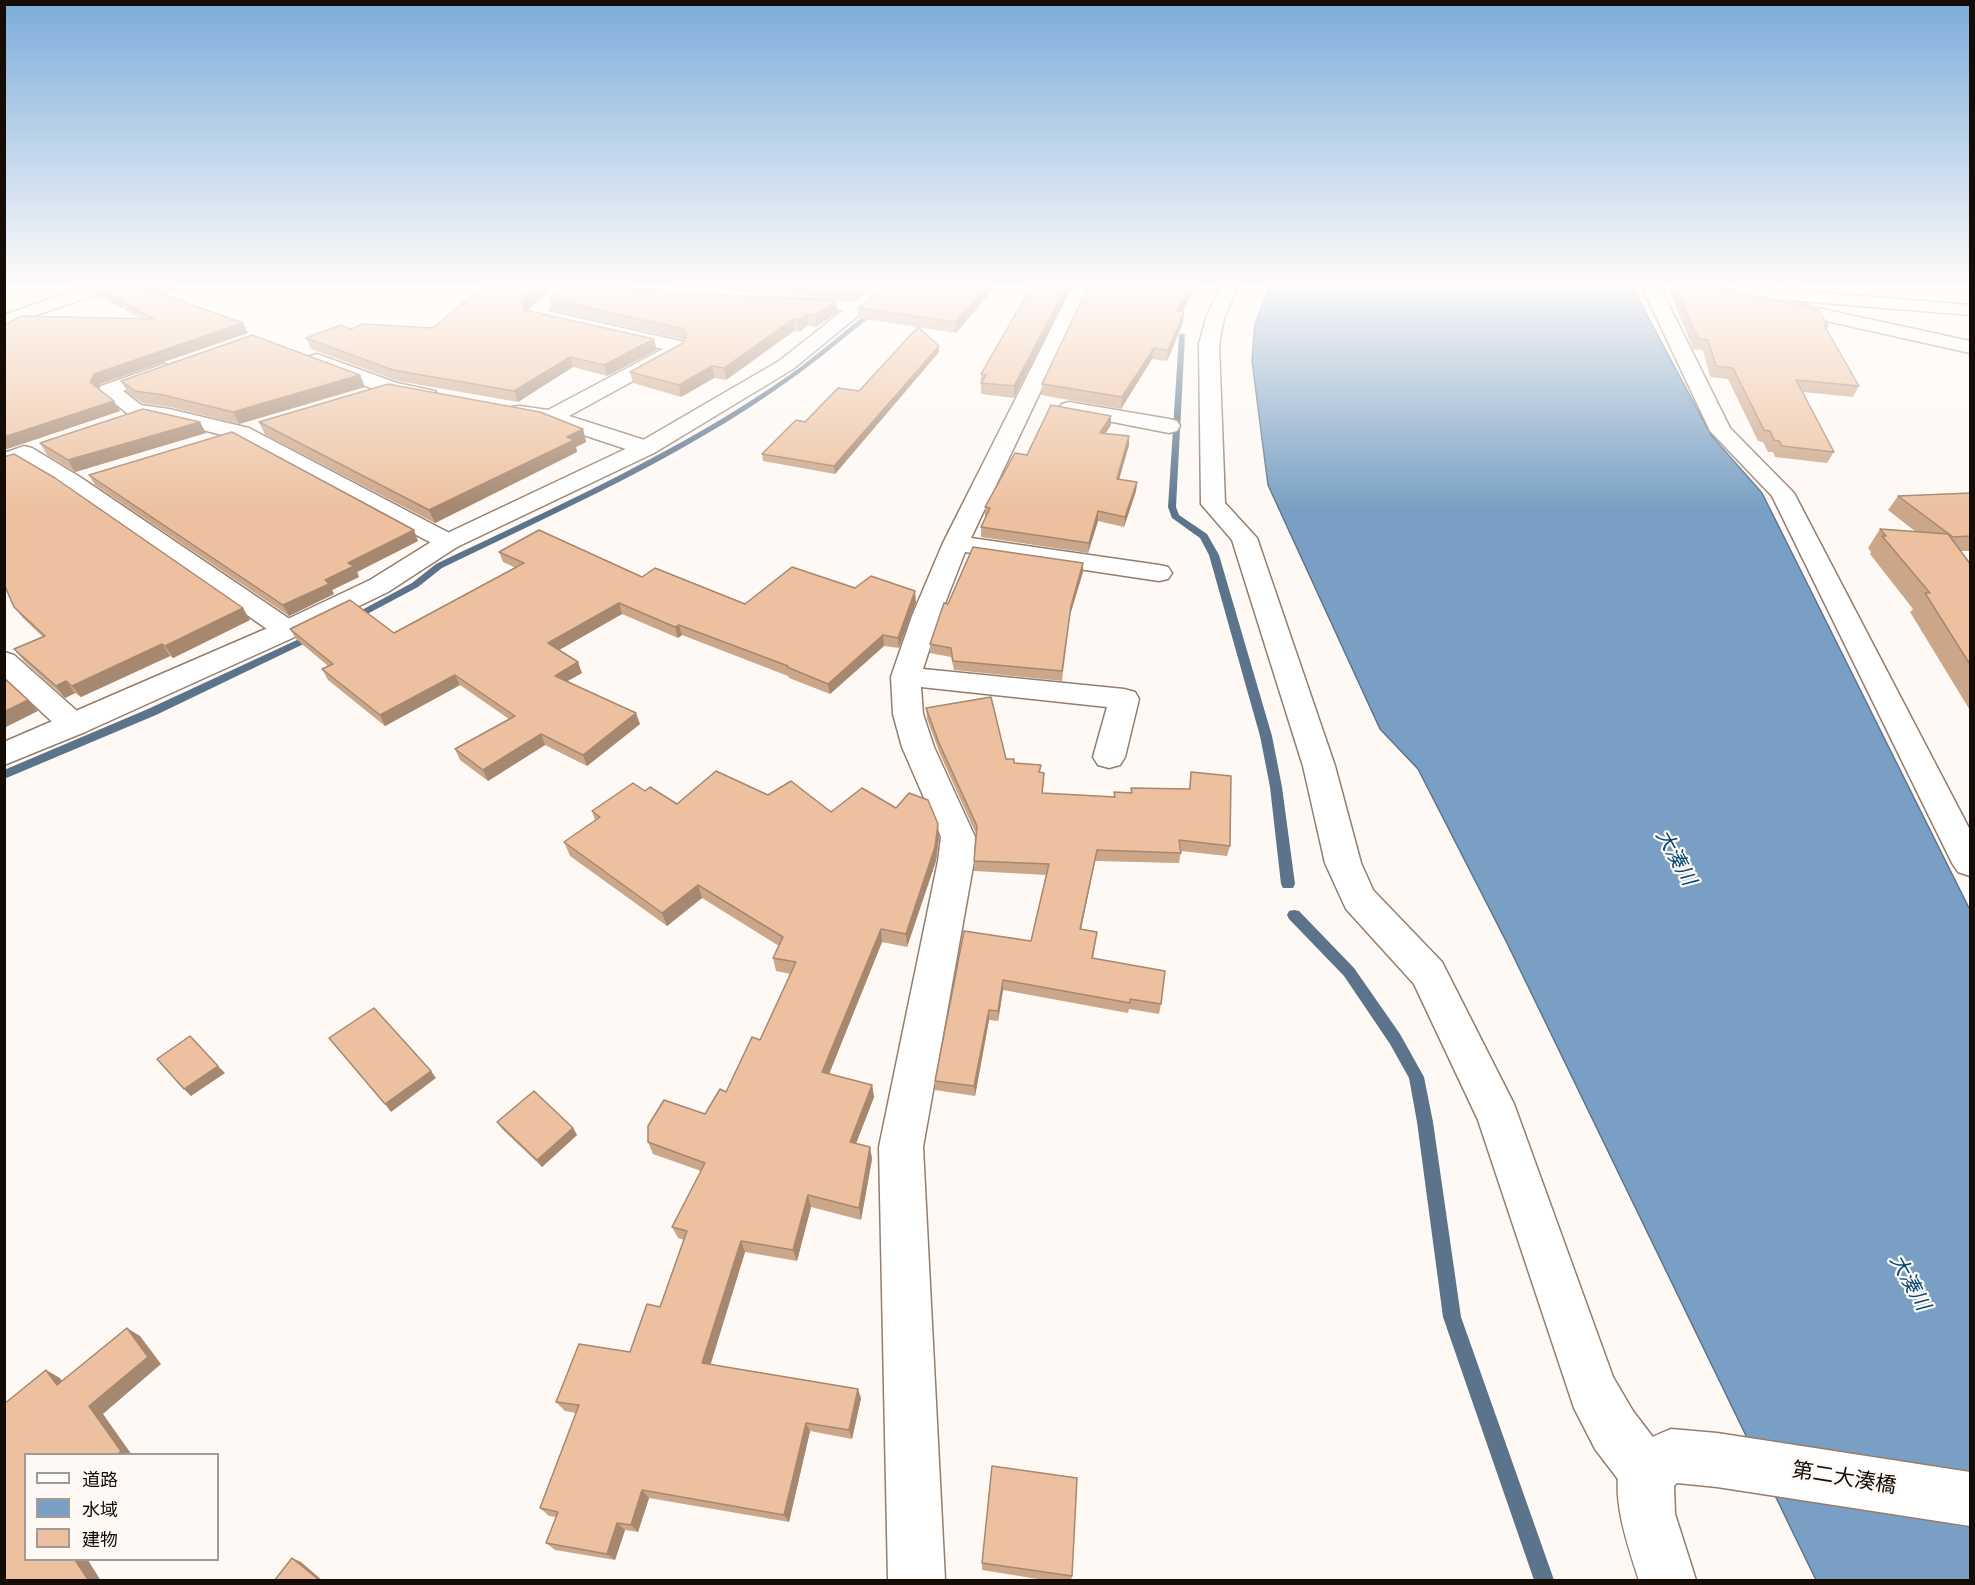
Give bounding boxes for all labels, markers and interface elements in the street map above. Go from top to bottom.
water label: 大湊川 [1650,826,1700,890]
water label: 大湊川 [1884,1251,1934,1315]
legend [24,1453,219,1561]
street label: 第二大湊橋 [1790,1458,1898,1500]
text: 道路 [82,1470,118,1490]
text: 水域 [82,1500,118,1520]
text: 建物 [82,1530,118,1550]

